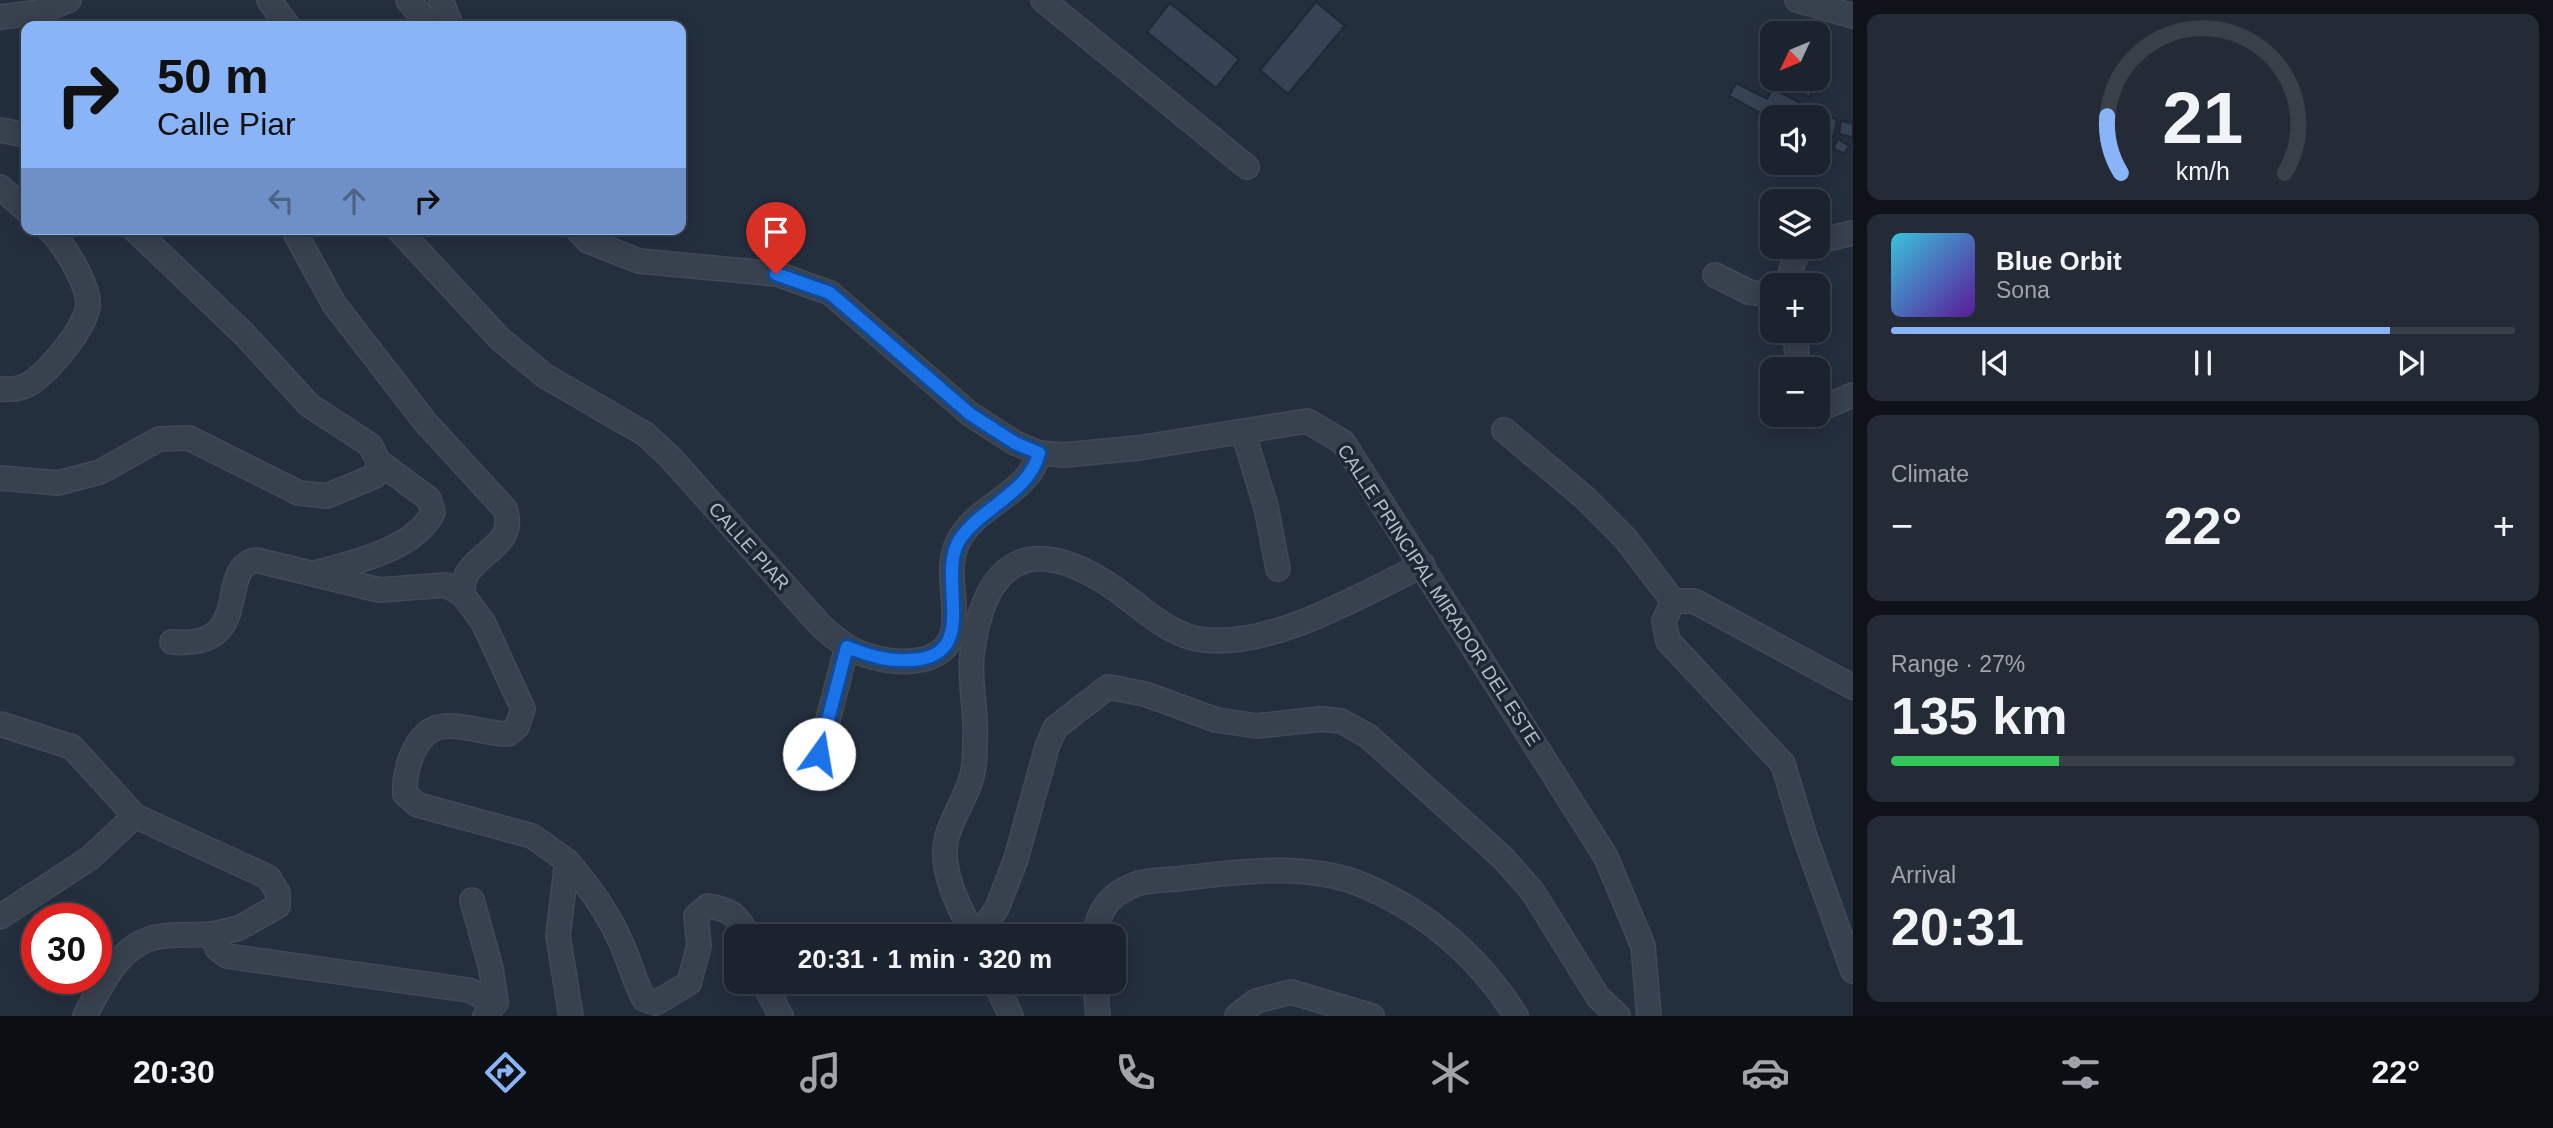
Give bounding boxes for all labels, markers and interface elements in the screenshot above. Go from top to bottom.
north arrow [1760,21,1830,91]
map controls [1760,21,1830,427]
icon: right [42,49,133,140]
text: 50 m [157,49,269,103]
text: 21 [2163,78,2243,159]
button: sound [1760,105,1830,175]
text: Calle Piar [157,106,296,142]
text: km/h [2176,157,2230,185]
icon: left [262,182,300,220]
icon: ahead [335,182,373,220]
icon: right [408,182,446,220]
button: layers [1760,189,1830,259]
pin [746,202,806,274]
icon: arrive [757,213,795,251]
text: Blue Orbit [1996,246,2122,276]
button: + [1760,273,1830,343]
text: Sona [1996,277,2050,303]
icon: previous [1976,344,2014,382]
icon: pause [2184,344,2222,382]
icon: next [2392,344,2430,382]
button: − [1760,357,1830,427]
street label: CALLE PRINCIPAL MIRADOR DEL ESTE [1333,440,1545,750]
text: Climate [1891,461,1969,487]
text: 22° [2164,497,2242,555]
street label: CALLE PIAR [704,498,794,594]
text: − [1891,505,1913,547]
text: + [2493,505,2515,547]
text: Range · 27% [1891,651,2025,677]
text: 135 km [1891,687,2067,745]
position arrow [782,717,856,791]
text: Arrival [1891,862,1956,888]
text: 20:31 [1891,898,2024,956]
speed limit sign: 30 [21,903,112,994]
text: 20:31 · 1 min · 320 m [798,944,1052,974]
icon: directions [481,1048,530,1097]
icon: music [796,1048,845,1097]
icon: phone [1111,1048,1160,1097]
icon: climate [1426,1048,1475,1097]
icon: car [1741,1048,1790,1097]
icon: filters [2056,1048,2105,1097]
text: 20:30 [133,1054,215,1090]
text: 22° [2372,1054,2420,1090]

